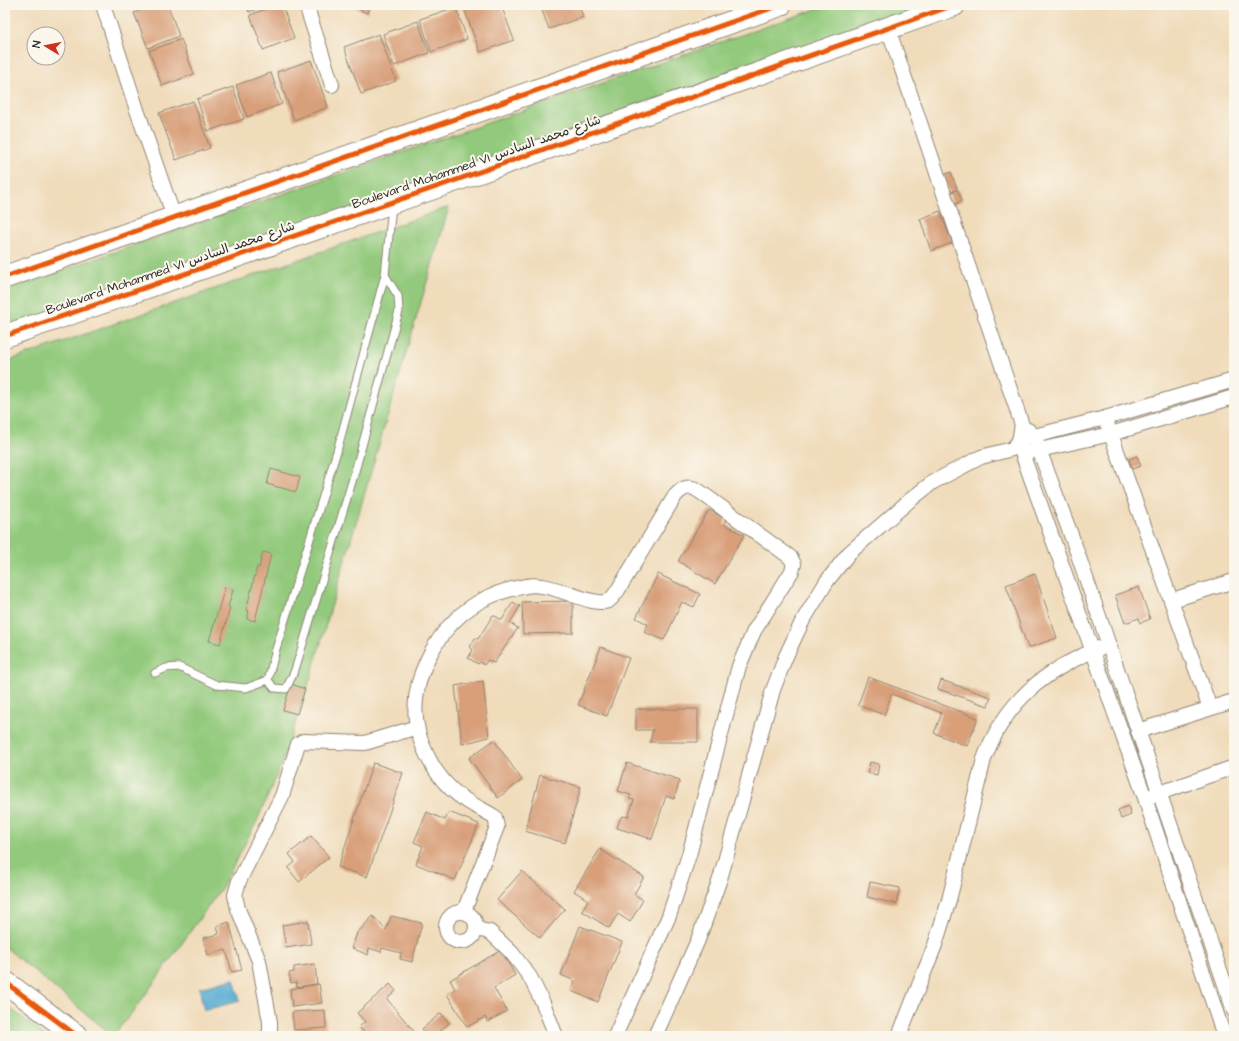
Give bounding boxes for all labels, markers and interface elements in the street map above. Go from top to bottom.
north arrow [26,26,66,66]
text: N [29,40,45,49]
street label: Boulevard Mohammed VI شارع محمد السادس [349,111,603,213]
street label: Boulevard Mohammed VI شارع محمد السادس [43,217,297,319]

